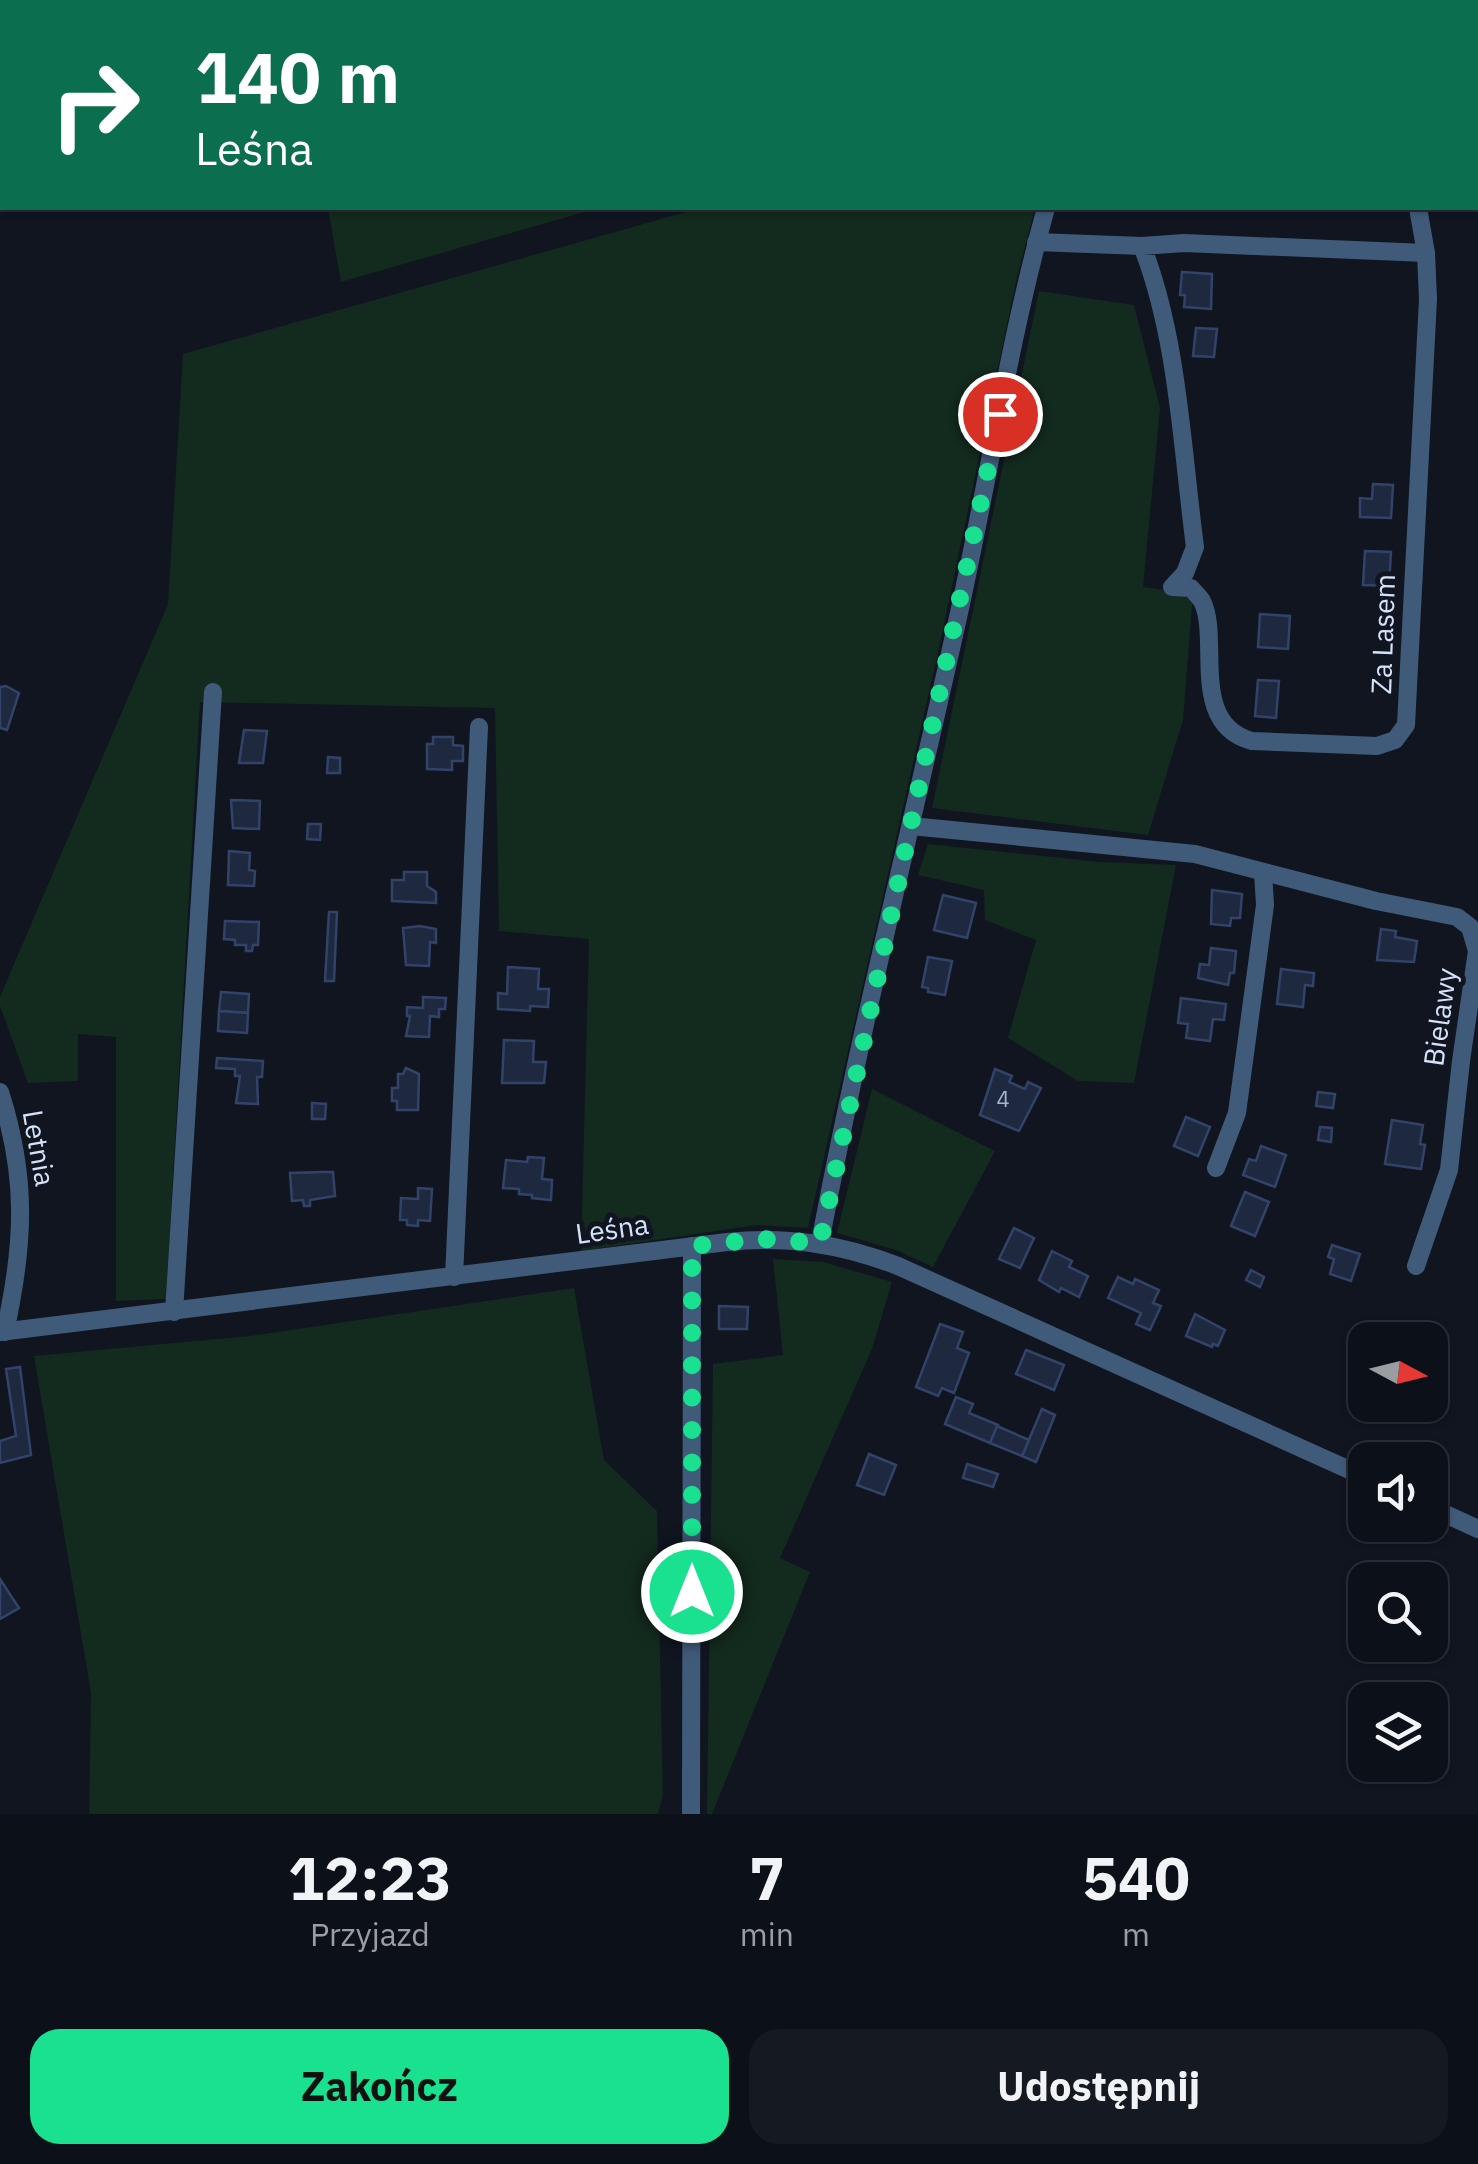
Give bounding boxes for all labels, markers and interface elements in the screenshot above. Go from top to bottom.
text: 140 m [195,31,400,122]
icon: right [30,40,160,170]
text: Leśna [195,119,313,177]
pin [958,372,1043,457]
icon: arrive [973,387,1028,442]
street label: Za Lasem [1362,573,1403,695]
street label: Bielawy [1414,966,1465,1068]
house number: 4 [996,1084,1010,1113]
street label: Letnia [15,1107,64,1189]
street label: Leśna [573,1205,651,1252]
north arrow [1348,1322,1448,1422]
map controls [1348,1322,1448,1782]
button: sound [1348,1442,1448,1542]
position arrow [640,1540,744,1644]
button: search [1348,1562,1448,1662]
button: layers [1348,1682,1448,1782]
text: 12:23 [288,1838,452,1917]
text: 7 [749,1838,785,1917]
text: 540 [1082,1838,1190,1917]
text: Przyjazd [310,1913,430,1955]
text: min [740,1913,794,1955]
text: m [1122,1913,1150,1955]
button: Zakończ [30,2029,729,2144]
button: Udostępnij [749,2029,1448,2144]

